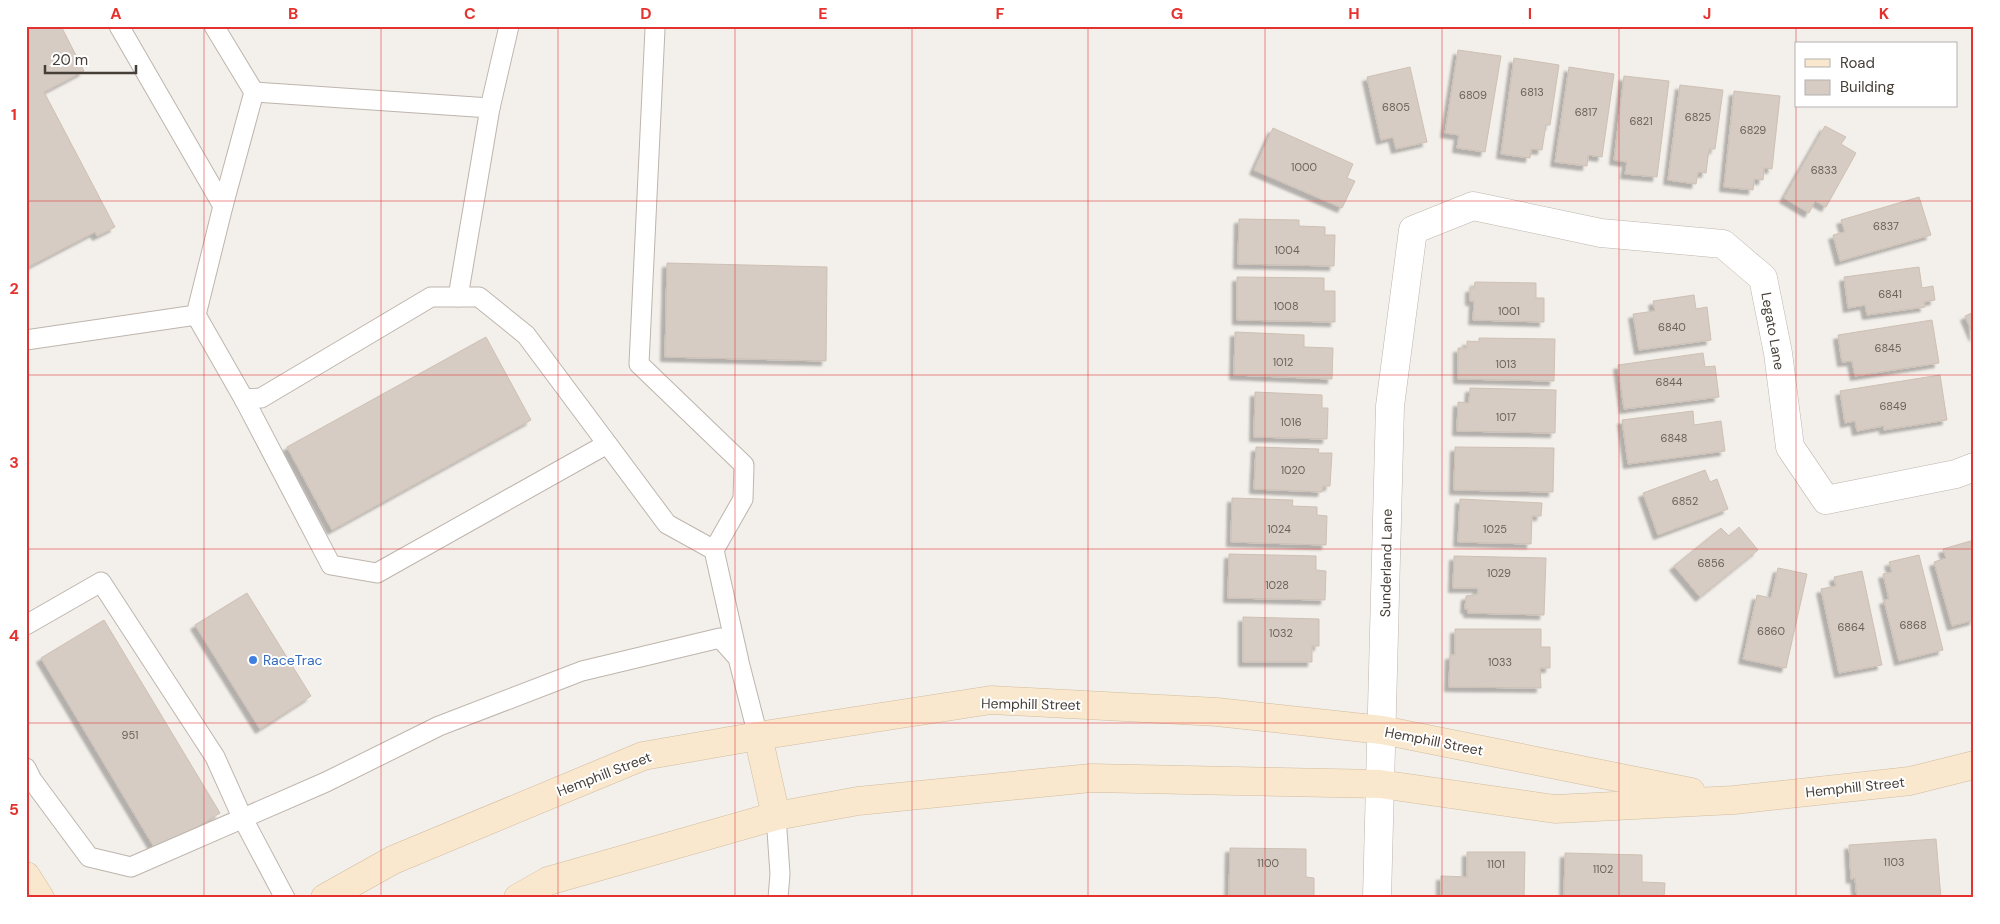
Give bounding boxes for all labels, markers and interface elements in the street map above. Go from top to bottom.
text: A [110,3,122,24]
text: B [288,3,298,24]
text: C [464,3,476,24]
text: D [640,3,652,24]
text: E [818,3,828,24]
text: F [996,3,1005,24]
text: G [1171,3,1183,24]
text: H [1348,3,1360,24]
text: I [1528,3,1532,24]
text: J [1703,3,1711,24]
text: K [1879,3,1890,24]
scale bar [45,42,136,74]
legend [1795,42,1958,108]
text: 20 m [52,50,88,70]
text: Road [1840,53,1875,73]
text: Building [1840,77,1895,97]
house number: 6813 [1520,85,1544,99]
house number: 6809 [1459,88,1487,102]
house number: 6805 [1382,100,1410,114]
text: 1 [11,104,17,125]
house number: 6817 [1575,105,1597,119]
house number: 6825 [1685,110,1712,124]
house number: 6821 [1629,114,1653,128]
house number: 6829 [1740,123,1766,137]
house number: 1000 [1291,160,1317,174]
house number: 6833 [1811,163,1837,177]
house number: 6837 [1873,219,1899,233]
house number: 1004 [1274,243,1300,257]
text: 2 [9,278,19,299]
house number: 6841 [1878,287,1902,301]
street label: Legato Lane [1757,291,1789,371]
house number: 1008 [1273,299,1299,313]
house number: 1001 [1498,304,1520,318]
house number: 6840 [1658,320,1686,334]
house number: 6845 [1875,341,1902,355]
house number: 1012 [1273,355,1293,369]
house number: 1013 [1496,357,1516,371]
house number: 6844 [1656,375,1683,389]
house number: 6849 [1879,399,1907,413]
house number: 1017 [1496,410,1516,424]
house number: 1016 [1280,415,1302,429]
house number: 6848 [1661,431,1687,445]
text: 3 [9,452,19,473]
house number: 1020 [1281,463,1305,477]
house number: 6852 [1672,494,1698,508]
street label: Sunderland Lane [1376,509,1396,617]
house number: 1024 [1267,522,1291,536]
house number: 1025 [1483,522,1507,536]
house number: 6856 [1697,556,1725,570]
house number: 1029 [1487,566,1511,580]
house number: 1028 [1265,578,1289,592]
house number: 6868 [1899,618,1927,632]
house number: 6864 [1837,620,1865,634]
house number: 6860 [1757,624,1785,638]
text: 4 [9,625,19,646]
house number: 1032 [1269,626,1293,640]
place label: RaceTrac [263,651,323,669]
marker: RaceTrac [247,654,259,666]
house number: 1033 [1488,655,1512,669]
street label: Hemphill Street [981,694,1081,714]
street label: Hemphill Street [1383,723,1485,759]
house number: 951 [121,728,139,742]
street label: Hemphill Street [554,748,654,800]
street label: Hemphill Street [1804,773,1906,801]
text: 5 [9,799,19,820]
house number: 1103 [1884,855,1904,869]
house number: 1100 [1257,856,1279,870]
house number: 1101 [1487,857,1505,871]
house number: 1102 [1593,862,1613,876]

